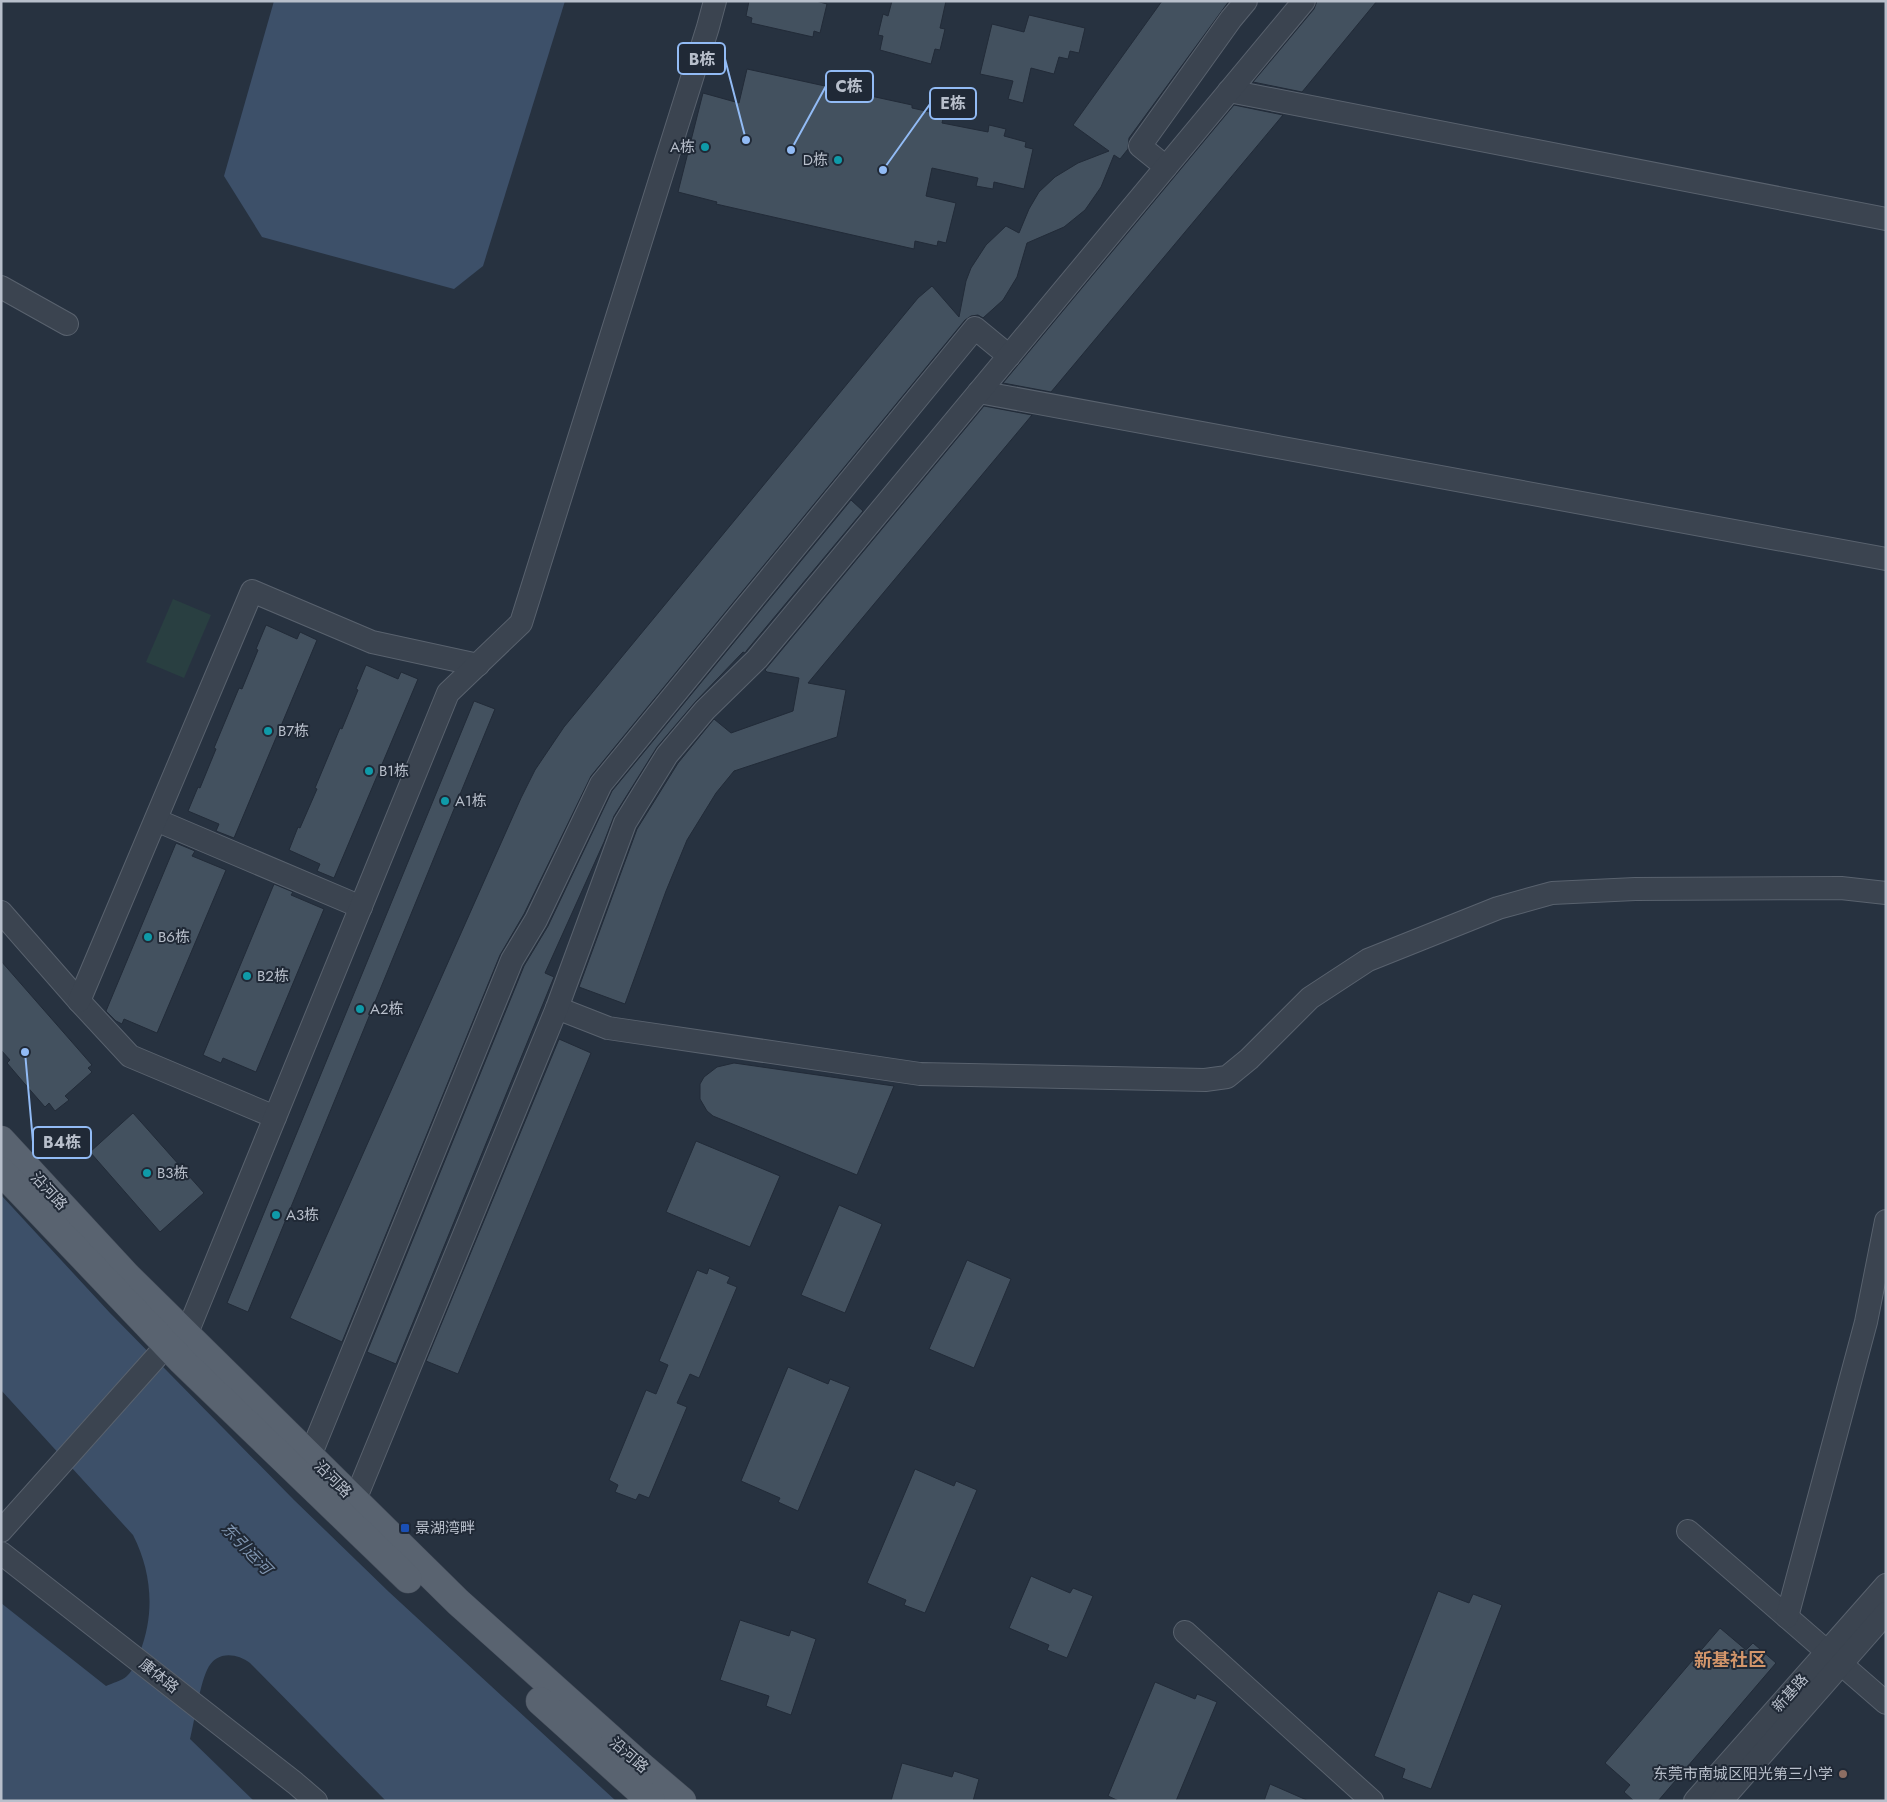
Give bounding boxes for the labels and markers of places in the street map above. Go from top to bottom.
callout: B栋 [678,43,725,74]
callout: C栋 [826,71,873,102]
callout: E栋 [930,88,976,119]
place label: A栋 [670,136,695,158]
marker: A栋 [699,141,711,153]
place label: D栋 [803,149,828,171]
marker: D栋 [832,154,844,166]
place label: B7栋 [278,720,309,742]
marker: B7栋 [262,725,274,737]
place label: B1栋 [379,760,409,782]
marker: B1栋 [363,765,375,777]
place label: A1栋 [455,790,487,812]
marker: A1栋 [439,795,451,807]
place label: B6栋 [158,926,190,948]
marker: B6栋 [142,931,154,943]
place label: B2栋 [257,965,289,987]
marker: B2栋 [241,970,253,982]
place label: A2栋 [370,998,403,1020]
marker: A2栋 [354,1003,366,1015]
callout: B4栋 [33,1127,91,1158]
place label: B3栋 [157,1162,189,1184]
marker: B3栋 [141,1167,153,1179]
place label: A3栋 [286,1204,319,1226]
marker: A3栋 [270,1209,282,1221]
place label: 景湖湾畔 [415,1517,475,1539]
marker: 景湖湾畔 [399,1522,411,1534]
place label: 东莞市南城区阳光第三小学 [1653,1763,1833,1785]
marker: 东莞市南城区阳光第三小学 [1837,1768,1849,1780]

